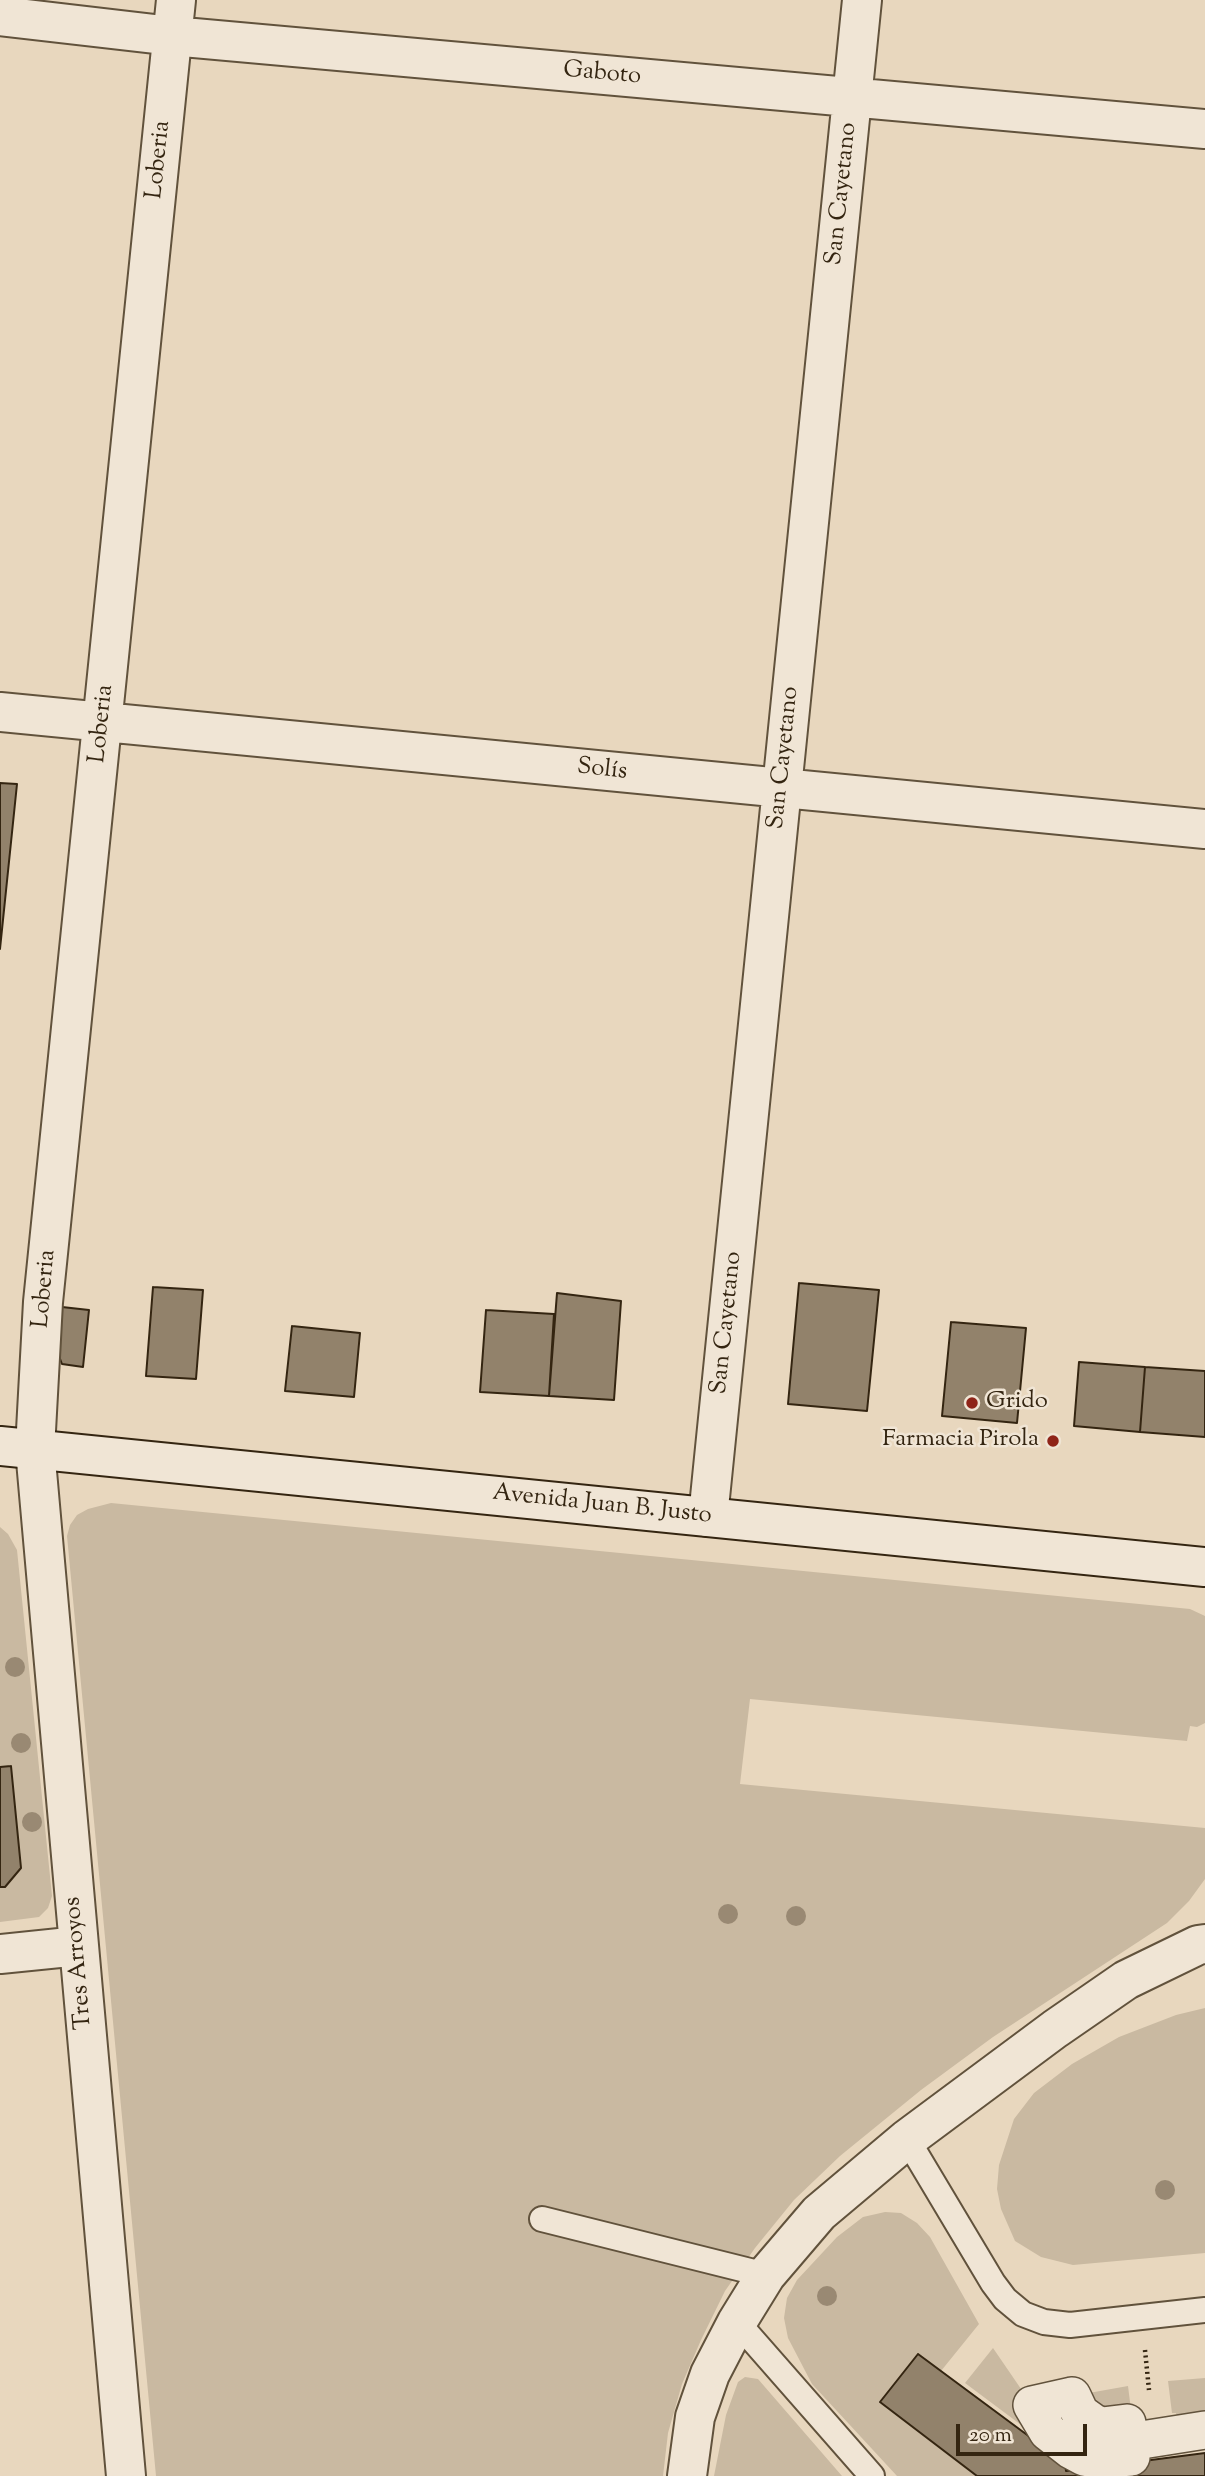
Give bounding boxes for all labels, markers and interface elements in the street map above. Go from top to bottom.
street label: Gaboto [562,57,642,93]
street label: Loberia [142,119,178,201]
street label: San Cayetano [821,121,865,267]
street label: Loberia [85,683,121,765]
street label: San Cayetano [763,685,807,831]
street label: Solís [576,754,628,788]
street label: Loberia [28,1249,64,1329]
street label: San Cayetano [706,1250,750,1396]
place label: Grido [986,1389,1048,1417]
marker: Grido [964,1395,980,1411]
place label: Farmacia Pirola [882,1427,1039,1455]
marker: Farmacia Pirola [1045,1433,1061,1449]
street label: Avenida Juan B. Justo [491,1480,713,1532]
street label: Tres Arroyos [60,1896,100,2030]
scale bar [960,2410,1091,2454]
text: 20 m [969,2421,1012,2451]

